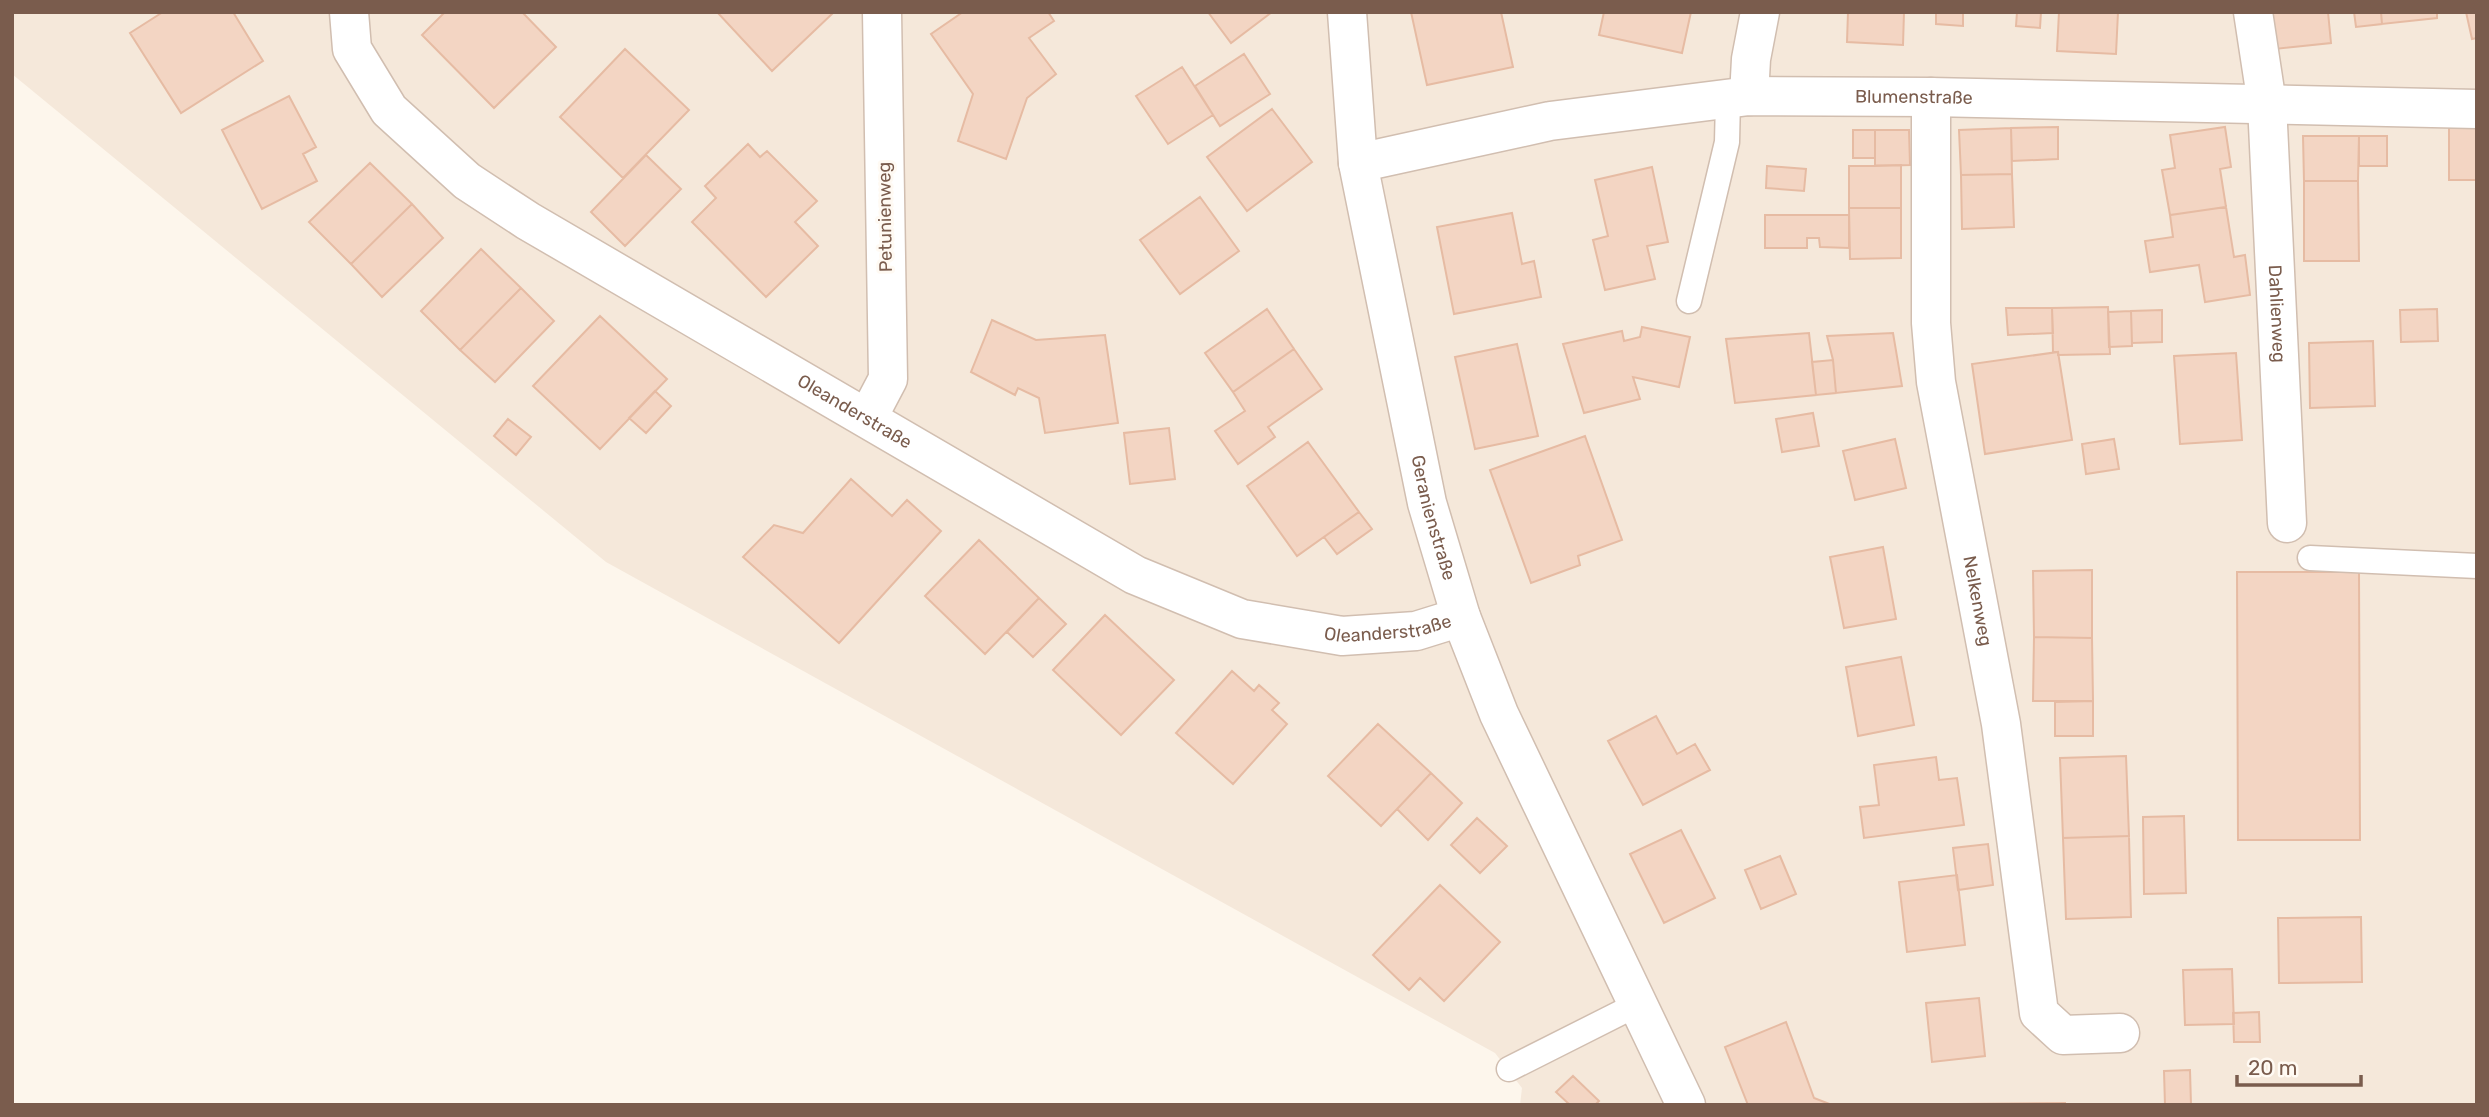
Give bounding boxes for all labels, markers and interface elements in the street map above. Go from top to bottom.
street label: Blumenstraße [1855,86,1973,109]
street label: Petunienweg [873,162,897,272]
street label: Dahlienweg [2264,264,2290,363]
street label: Oleanderstraße [793,370,916,453]
street label: Geranienstraße [1407,453,1460,583]
street label: Nelkenweg [1958,554,1997,648]
street label: Oleanderstraße [1322,610,1454,647]
scale bar [2237,1044,2361,1088]
text: 20 m [2248,1055,2297,1080]

